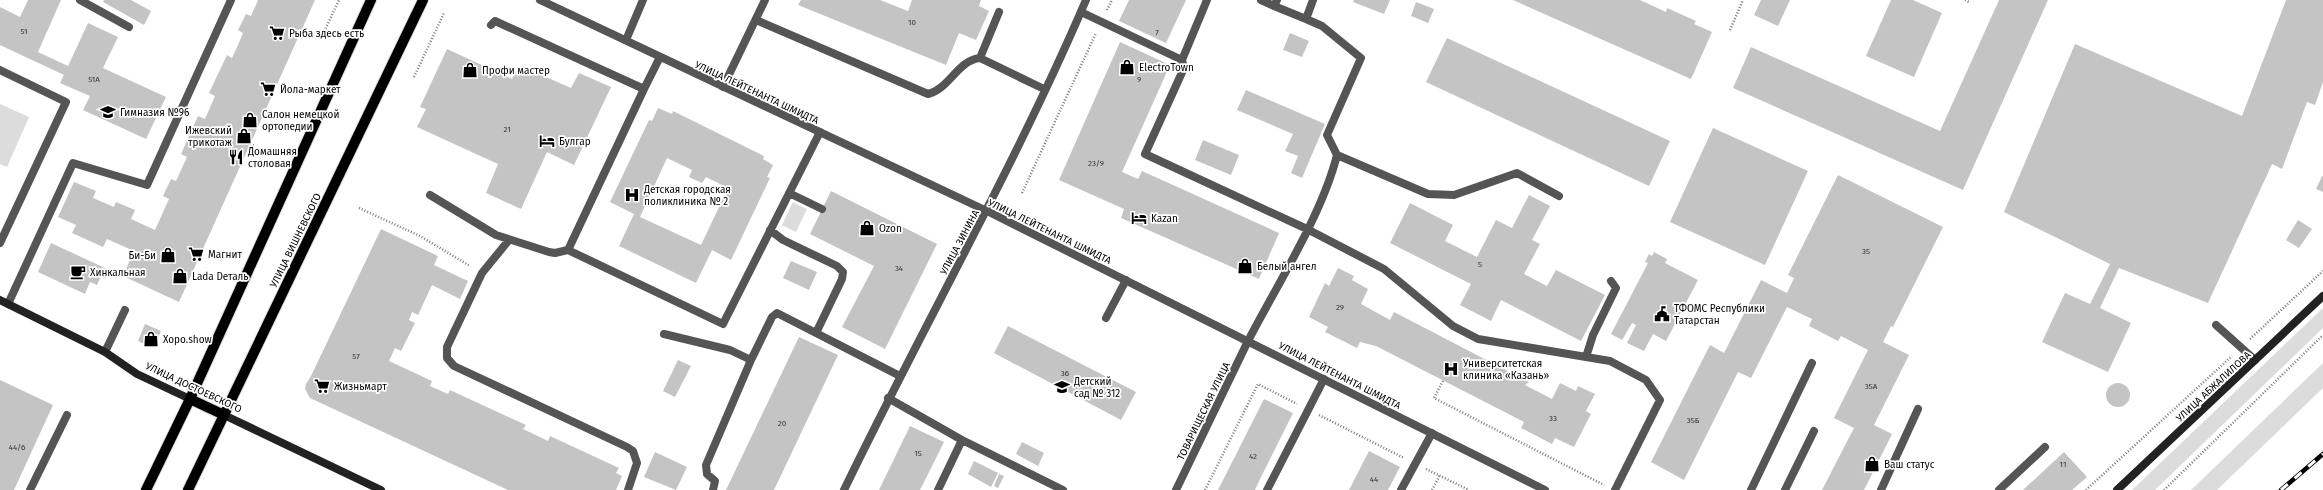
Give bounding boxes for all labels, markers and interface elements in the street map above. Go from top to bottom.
house number: 10 [908,18,916,27]
supermarket icon: Рыба здесь есть [268,24,286,42]
house number: 51 [20,27,28,36]
place label: Рыба здесь есть [289,28,364,40]
house number: 7 [1155,28,1159,37]
street label: УЛИЦА ЛЕЙТЕНАНТА ШМИДТА [693,58,821,127]
shop icon: ElectroTown [1118,58,1136,76]
shop icon: Профи мастер [461,61,479,79]
place label: ElectroTown [1139,62,1194,74]
place label: Профи мастер [482,65,550,77]
house number: 51А [88,75,100,84]
house number: 9 [1137,75,1141,84]
supermarket icon: Йола-маркет [259,80,277,98]
place label: Йола-маркет [280,83,341,96]
school or university icon: Гимназия №96 [99,103,117,121]
place label: Гимназия №96 [120,107,189,119]
place label: Салон немецкой ортопедии [262,109,339,133]
shop icon: Салон немецкой ортопедии [241,111,259,129]
place label: Ижевский трикотаж [185,125,232,149]
house number: 21 [503,125,511,134]
shop icon: Ижевский трикотаж [235,127,253,145]
hotel icon: Булгар [538,132,556,150]
place label: Булгар [559,136,591,148]
place label: Домашняя столовая [247,146,297,170]
restaurant icon: Домашняя столовая [227,148,245,166]
house number: 23/9 [1088,159,1104,168]
place label: Детская городская поликлиника № 2 [643,184,731,208]
hospital icon: Детская городская поликлиника № 2 [623,186,641,204]
street label: УЛИЦА ВИШНЕВСКОГО [268,191,324,290]
street label: УЛИЦА ЛЕЙТЕНАНТА ШМИДТА [986,196,1114,267]
street label: УЛИЦА ЗИНИНА [938,208,982,277]
hotel icon: Kazan [1130,209,1148,227]
place label: Kazan [1151,213,1178,225]
shop icon: Ozon [858,219,876,237]
place label: Ozon [879,223,902,235]
supermarket icon: Магнит [187,245,205,263]
shop icon: Би-Би [159,246,177,264]
house number: 35 [1862,247,1870,256]
place label: Магнит [208,249,242,261]
place label: Би-Би [128,250,156,262]
shop icon: Белый ангел [1236,257,1254,275]
house number: 5 [1478,260,1482,269]
place label: Белый ангел [1257,261,1316,273]
cafe icon: Хинкальная [69,263,87,281]
house number: 34 [895,264,904,273]
place label: Хинкальная [90,267,146,279]
shop icon: Lada Dеталь [171,267,189,285]
place label: Lada Dеталь [192,271,249,283]
house number: 29 [1336,303,1344,312]
place label: ТФОМС Республики Татарстан [1674,303,1765,327]
public building icon: ТФОМС Республики Татарстан [1653,305,1671,323]
shop icon: Хоро.show [142,330,160,348]
place label: Хоро.show [163,334,212,346]
street label: УЛИЦА ЛЕЙТЕНАНТА ШМИДТА [1276,339,1403,412]
street label: УЛИЦА АБЖАЛИЛОВА [2174,349,2254,424]
house number: 57 [352,352,360,361]
place label: Университетская клиника «Казань» [1463,358,1549,382]
street label: УЛИЦА ДОСТОЕВСКОГО [143,360,244,416]
street label: ТОВАРИЩЕСКАЯ УЛИЦА [1175,360,1233,462]
hospital icon: Университетская клиника «Казань» [1442,360,1460,378]
house number: 36 [1061,369,1069,378]
place label: Детский сад № 312 [1073,376,1120,400]
supermarket icon: Жизньмарт [313,377,331,395]
school or university icon: Детский сад № 312 [1053,378,1071,396]
place label: Жизньмарт [334,381,387,393]
house number: 35А [1865,382,1878,391]
house number: 33 [1549,414,1557,423]
house number: 35Б [1687,416,1700,425]
house number: 20 [778,419,787,428]
house number: 44/6 [9,443,25,452]
house number: 15 [914,449,922,458]
house number: 42 [1249,452,1257,461]
shop icon: Ваш статус [1863,455,1881,473]
place label: Ваш статус [1884,459,1935,471]
house number: 11 [2060,460,2066,469]
house number: 44 [1370,475,1379,484]

